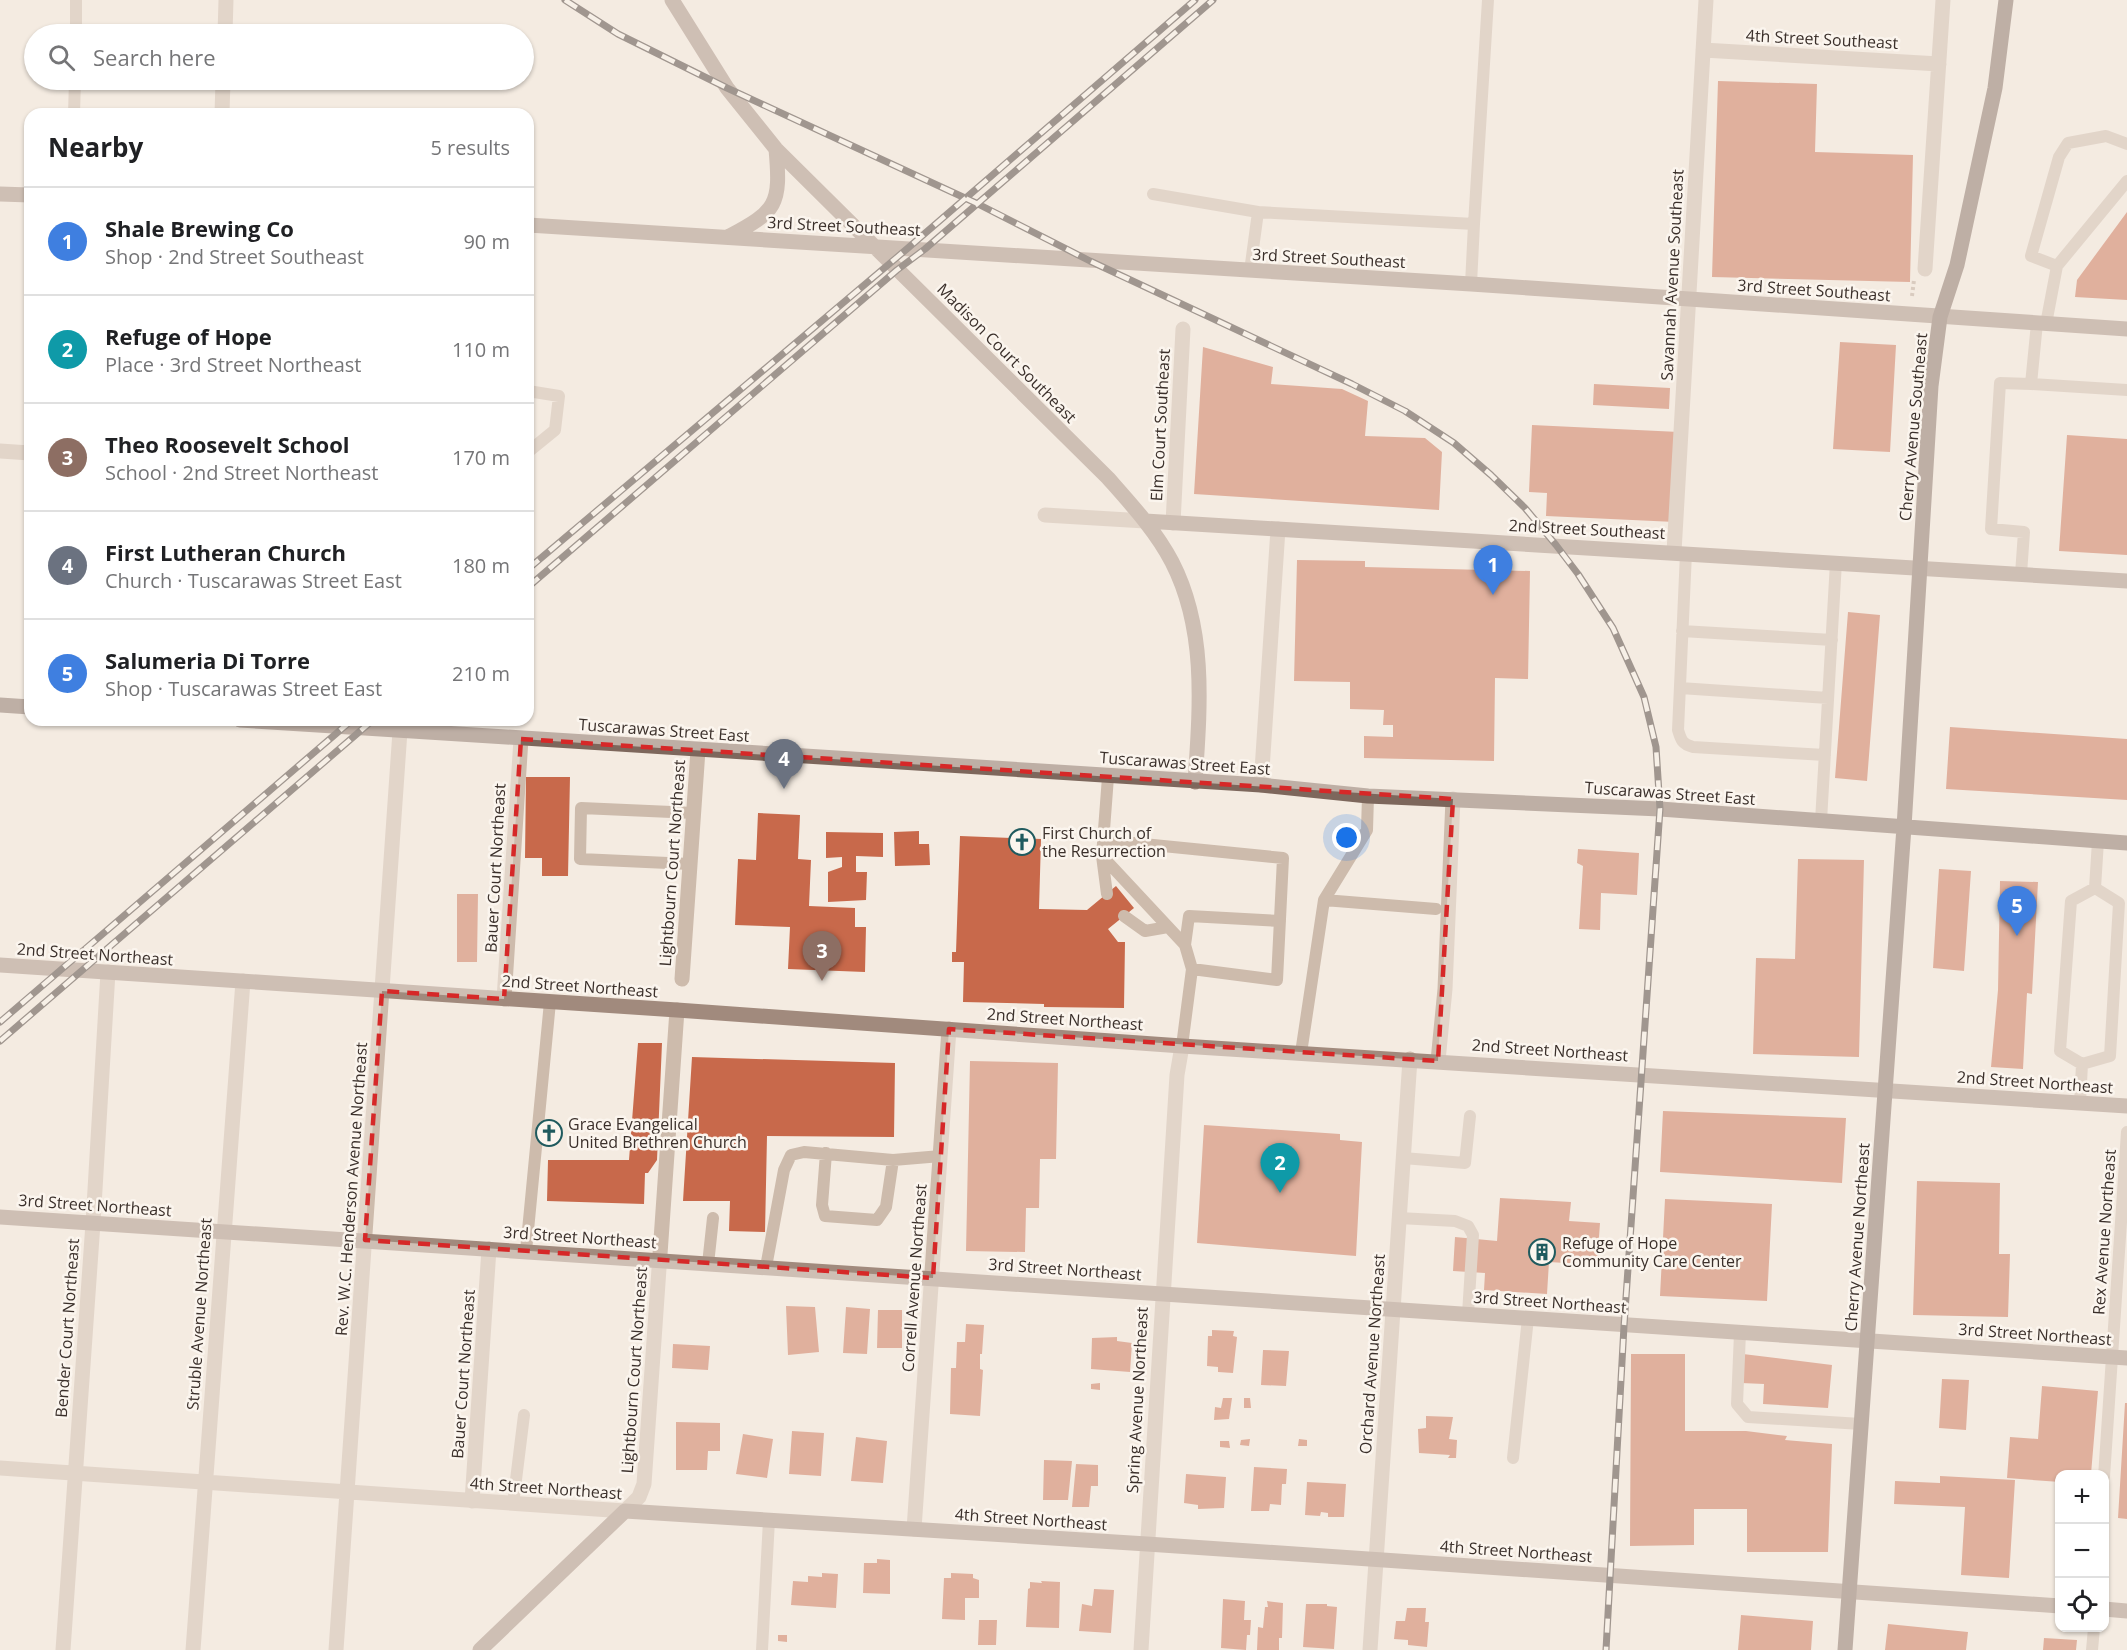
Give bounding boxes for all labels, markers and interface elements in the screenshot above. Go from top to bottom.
search box [24,24,534,90]
street label: 4th Street Southeast [1745,24,1899,54]
icon: search [45,41,78,74]
text: Search here [93,42,216,72]
text: Nearby [48,129,143,165]
text: 5 results [430,134,510,161]
street label: Savannah Avenue Southeast [1655,168,1689,381]
street label: 3rd Street Southeast [767,211,921,241]
text: Shale Brewing Co [105,213,294,243]
text: 1 [62,228,73,255]
text: 90 m [463,228,510,255]
text: Shop · 2nd Street Southeast [105,243,364,270]
street label: 3rd Street Southeast [1252,243,1406,273]
street label: 3rd Street Southeast [1737,274,1892,306]
street label: Madison Court Southeast [932,278,1082,428]
text: Refuge of Hope [105,321,272,351]
street label: Cherry Avenue Southeast [1894,332,1932,522]
text: 2 [62,336,73,363]
text: 110 m [452,336,510,363]
street label: Elm Court Southeast [1145,348,1175,502]
text: Place · 3rd Street Northeast [105,351,361,378]
text: Theo Roosevelt School [105,429,350,459]
text: 3 [62,444,73,471]
text: 170 m [452,444,510,471]
text: School · 2nd Street Northeast [105,459,378,486]
street label: 2nd Street Southeast [1508,514,1666,544]
text: First Lutheran Church [105,537,346,567]
pin: 1 [1474,546,1512,595]
text: 4 [62,552,73,579]
text: 180 m [452,552,510,579]
text: Church · Tuscarawas Street East [105,567,402,594]
text: Salumeria Di Torre [105,645,310,675]
text: 5 [62,660,73,687]
text: 210 m [452,660,510,687]
text: Shop · Tuscarawas Street East [105,675,382,702]
street label: Tuscarawas Street East [578,713,750,747]
pin: 4 [764,740,804,789]
street label: Tuscarawas Street East [1099,746,1271,780]
street label: Lightbourn Court Northeast [654,759,690,967]
street label: Tuscarawas Street East [1584,776,1756,810]
street label: Bauer Court Northeast [480,782,510,953]
place label: First Church of the Resurrection [1042,822,1166,862]
your location [1332,823,1361,852]
church icon: First Church of the Resurrection [1007,827,1037,857]
pin: 5 [1998,886,2036,936]
pin: 3 [802,932,842,981]
street label: 2nd Street Northeast [16,938,174,970]
street label: 2nd Street Northeast [501,970,659,1002]
street label: 2nd Street Northeast [986,1003,1144,1035]
street label: 2nd Street Northeast [1471,1034,1629,1066]
street label: Rev. W.C. Henderson Avenue Northeast [330,1041,372,1337]
street label: 2nd Street Northeast [1956,1066,2114,1098]
place label: Grace Evangelical United Brethren Church [568,1113,747,1153]
church icon: Grace Evangelical United Brethren Church [534,1118,564,1148]
street label: Cherry Avenue Northeast [1839,1142,1875,1332]
pin: 2 [1260,1144,1300,1193]
street label: Rex Avenue Northeast [2087,1148,2121,1316]
street label: Correll Avenue Northeast [896,1183,932,1373]
street label: 3rd Street Northeast [18,1189,173,1221]
street label: Struble Avenue Northeast [181,1217,217,1411]
street label: 3rd Street Northeast [503,1221,658,1253]
place label: Refuge of Hope Community Care Center [1562,1232,1742,1272]
street label: Bender Court Northeast [50,1237,84,1418]
building icon: Refuge of Hope Community Care Center [1527,1237,1557,1267]
street label: 3rd Street Northeast [988,1253,1143,1285]
street label: Orchard Avenue Northeast [1354,1253,1390,1455]
street label: Lightbourn Court Northeast [616,1266,652,1474]
street label: 3rd Street Northeast [1473,1286,1628,1318]
street label: Bauer Court Northeast [446,1288,480,1459]
street label: Spring Avenue Northeast [1121,1306,1153,1494]
street label: 3rd Street Northeast [1958,1318,2113,1350]
map controls [2055,1470,2109,1632]
button: + [2055,1470,2109,1524]
street label: 4th Street Northeast [469,1472,623,1504]
street label: 4th Street Northeast [954,1503,1108,1535]
button: − [2055,1524,2109,1578]
street label: 4th Street Northeast [1439,1535,1593,1567]
button: locate [2055,1578,2109,1632]

